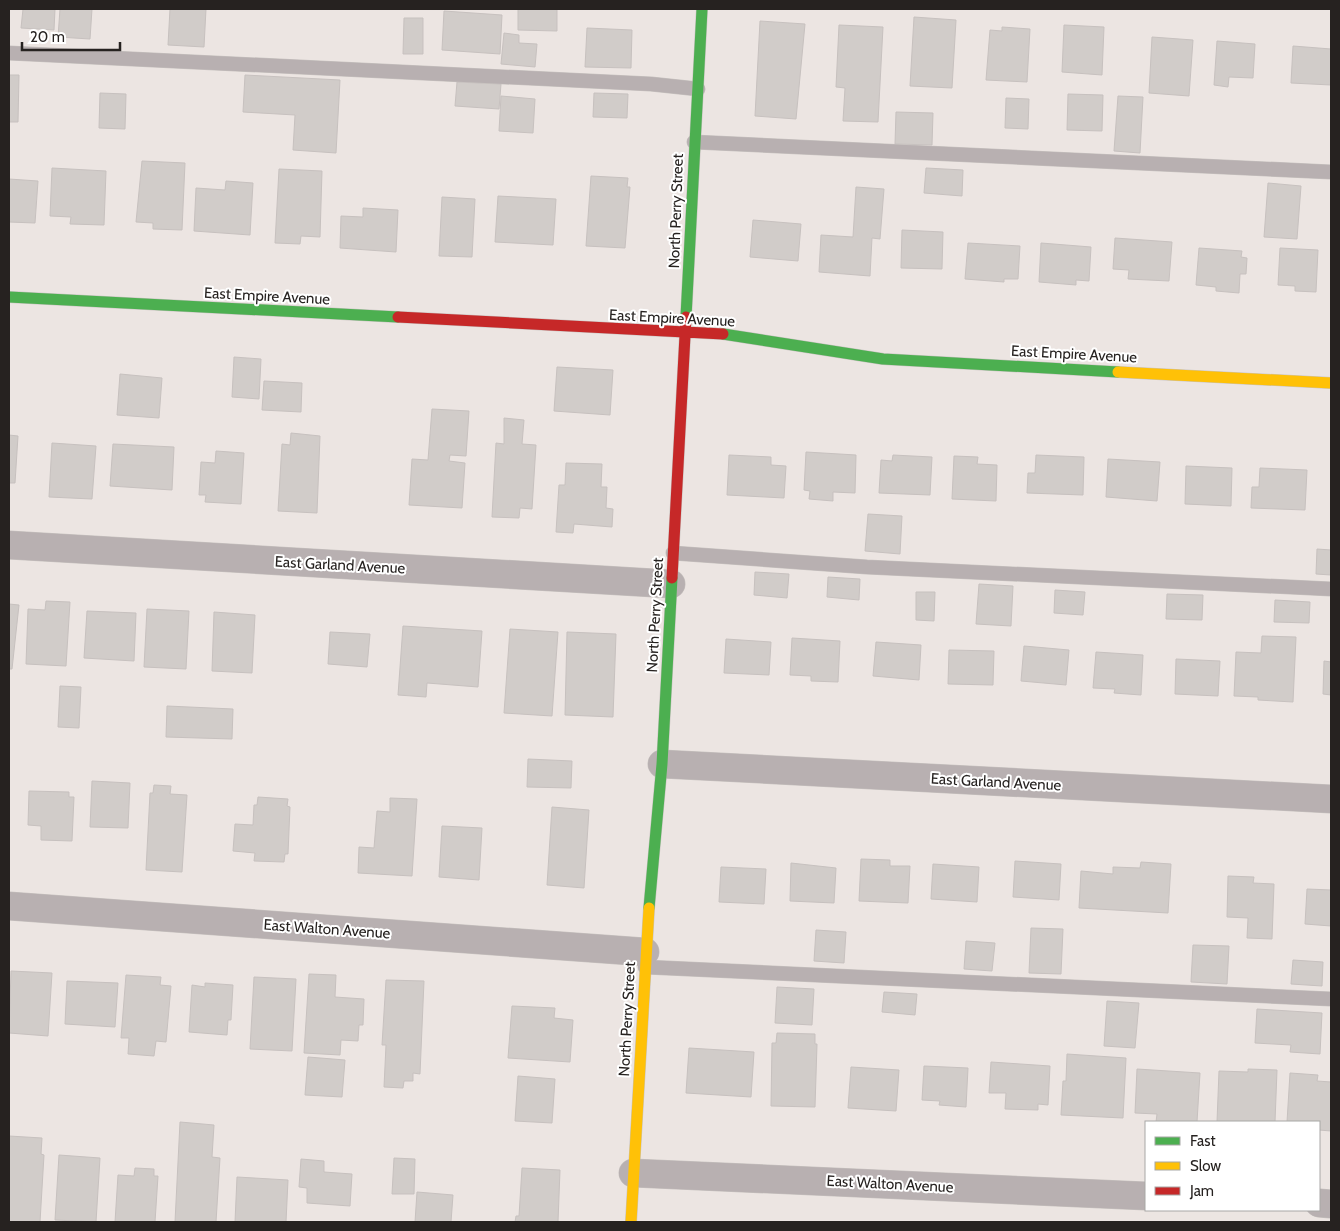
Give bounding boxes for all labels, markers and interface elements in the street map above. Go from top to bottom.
scale bar [22,20,120,52]
text: 20 m [30,28,65,46]
street label: North Perry Street [665,153,687,269]
street label: East Empire Avenue [204,284,331,308]
street label: East Empire Avenue [609,306,736,330]
street label: East Empire Avenue [1011,342,1138,366]
street label: East Garland Avenue [274,553,406,577]
street label: North Perry Street [643,557,667,673]
street label: East Garland Avenue [930,770,1062,794]
street label: East Walton Avenue [263,916,391,942]
street label: North Perry Street [615,961,639,1077]
legend [1145,1121,1320,1211]
text: Fast [1190,1132,1215,1150]
text: Slow [1190,1157,1221,1175]
street label: East Walton Avenue [826,1172,954,1196]
text: Jam [1189,1182,1214,1200]

